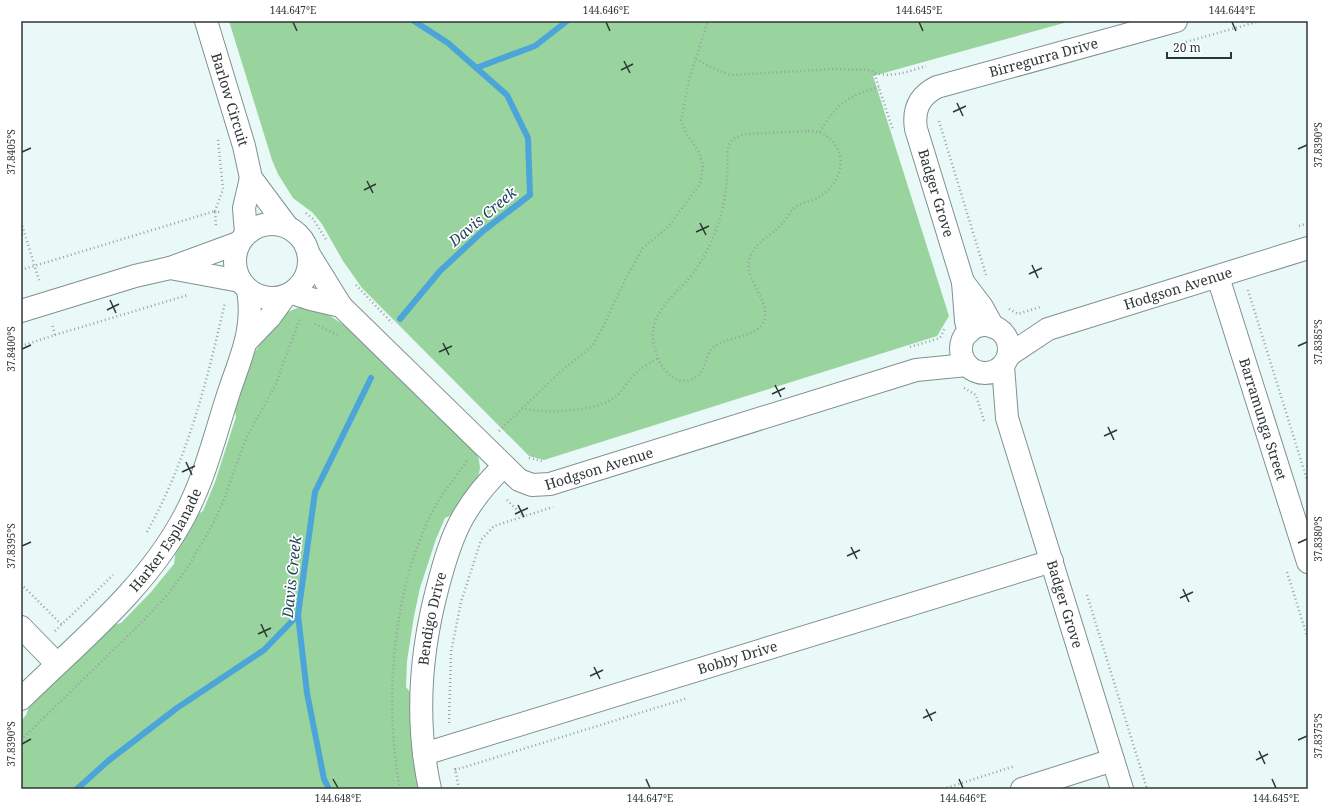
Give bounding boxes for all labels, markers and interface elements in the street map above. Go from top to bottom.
text: 144.647°E [270,3,316,17]
text: 144.646°E [583,3,629,17]
text: 144.645°E [896,3,942,17]
text: 144.644°E [1209,3,1255,17]
street label: Birregurra Drive [987,33,1100,81]
scale bar [1167,34,1231,60]
text: 20 m [1173,39,1201,56]
street label: Barlow Circuit [207,50,253,148]
text: 37.8390°S [1311,122,1325,168]
text: 37.8405°S [4,129,18,175]
street label: Badger Grove [914,146,959,239]
water label: Davis Creek [444,182,521,251]
street label: Hodgson Avenue [1121,262,1234,314]
text: 37.8385°S [1311,319,1325,365]
text: 37.8400°S [4,326,18,372]
street label: Barramunga Street [1235,355,1292,483]
street label: Hodgson Avenue [542,442,655,494]
street label: Harker Esplanade [125,485,205,596]
text: 37.8380°S [1311,516,1325,562]
text: 37.8395°S [4,523,18,569]
water label: Davis Creek [277,534,305,620]
street label: Badger Grove [1043,558,1088,650]
street label: Bendigo Drive [413,570,450,666]
street label: Bobby Drive [695,636,780,678]
text: 37.8375°S [1311,713,1325,759]
text: 37.8390°S [4,721,18,767]
text: 144.648°E [315,791,361,805]
text: 144.647°E [627,791,673,805]
text: 144.646°E [940,791,986,805]
text: 144.645°E [1253,791,1299,805]

